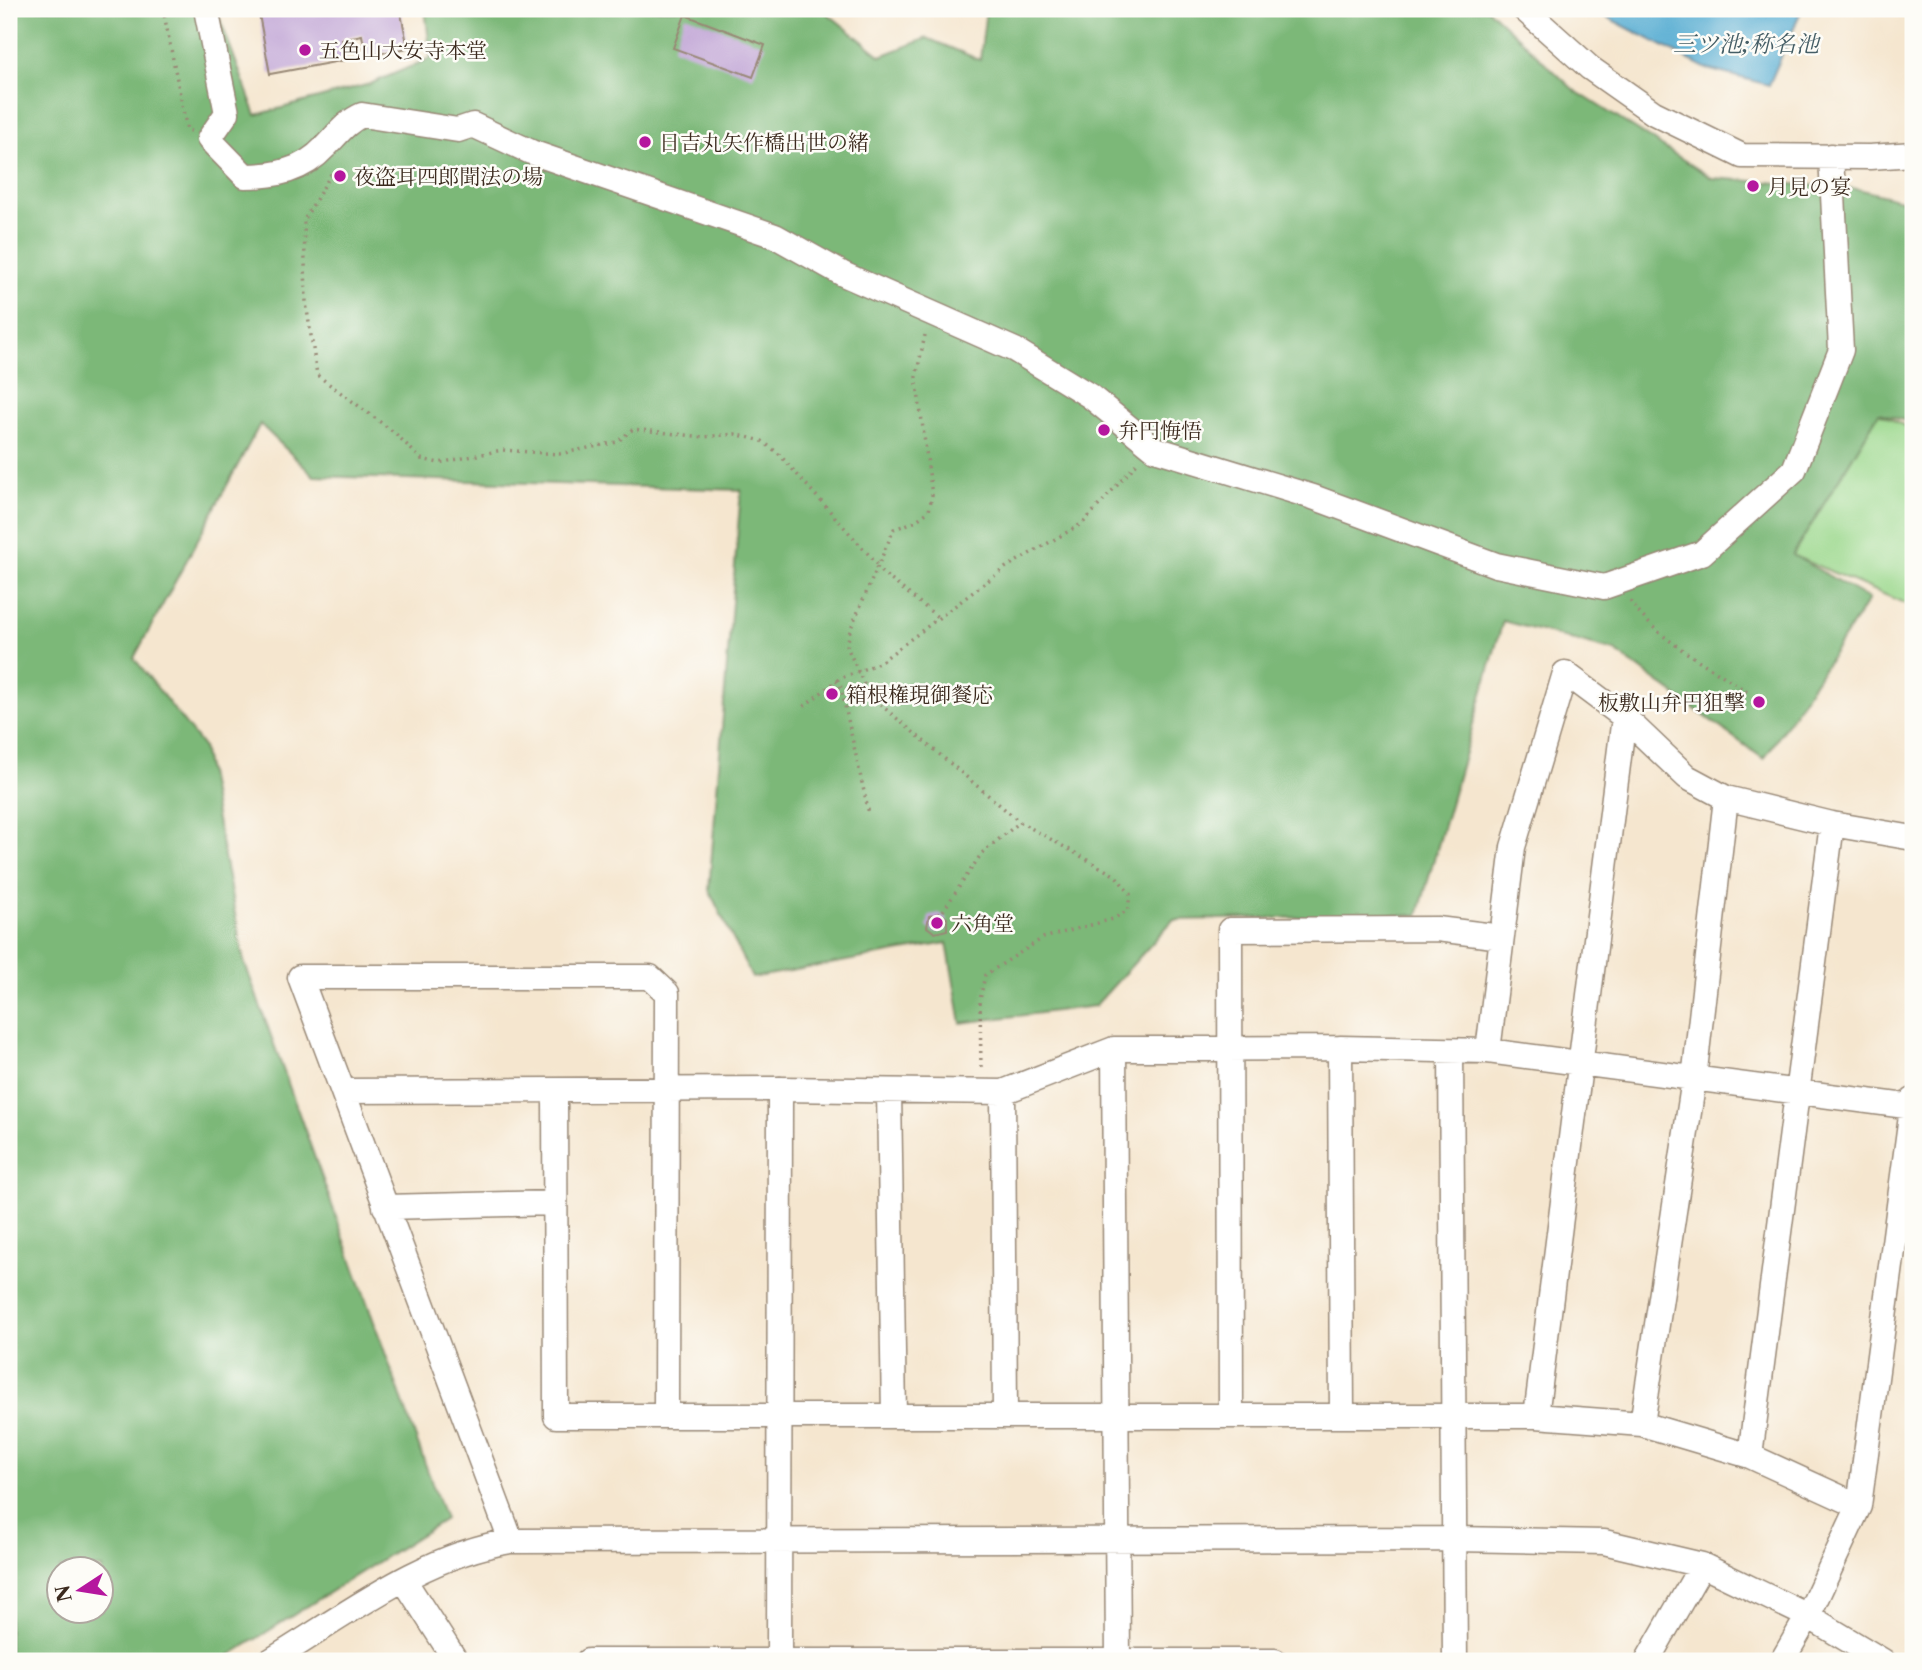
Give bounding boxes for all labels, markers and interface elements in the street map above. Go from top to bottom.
water label: 三ツ池;称名池 [1673,30,1822,58]
place label: 五色山大安寺本堂 [319,38,487,63]
marker: 五色山大安寺本堂 [297,42,313,58]
place label: 日吉丸矢作橋出世の緒 [659,130,869,155]
marker: 日吉丸矢作橋出世の緒 [637,134,653,150]
place label: 夜盗耳四郎聞法の場 [354,164,543,189]
marker: 夜盗耳四郎聞法の場 [332,168,348,184]
place label: 月見の宴 [1767,174,1851,199]
marker: 月見の宴 [1745,178,1761,194]
place label: 弁円悔悟 [1118,418,1202,443]
marker: 弁円悔悟 [1096,422,1112,438]
place label: 箱根権現御餐応 [846,682,993,707]
marker: 箱根権現御餐応 [824,686,840,702]
place label: 板敷山弁円狙撃 [1598,690,1745,715]
marker: 板敷山弁円狙撃 [1751,694,1767,710]
place label: 六角堂 [951,911,1014,936]
marker: 六角堂 [929,915,945,931]
north arrow [46,1554,116,1624]
text: N [51,1583,77,1604]

